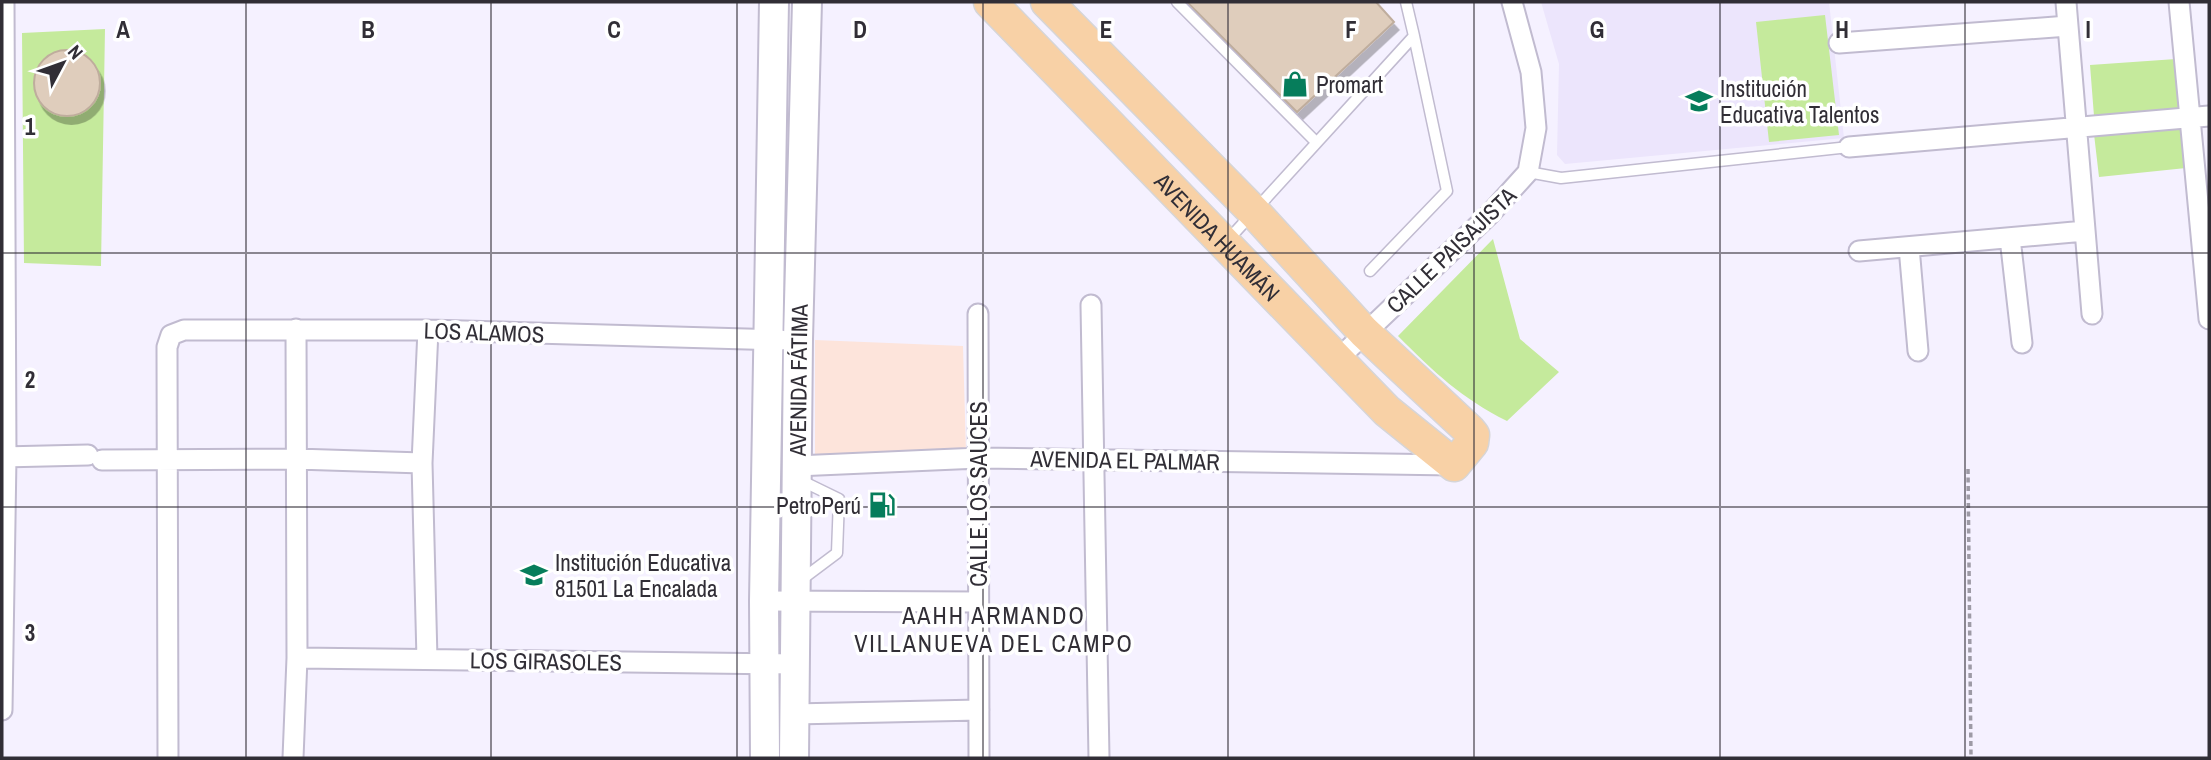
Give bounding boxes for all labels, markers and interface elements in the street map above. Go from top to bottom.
text: A [116,14,130,45]
text: B [361,14,375,45]
text: C [607,14,621,45]
text: D [853,14,867,45]
text: E [1100,14,1112,45]
text: F [1345,14,1357,45]
text: G [1590,14,1604,45]
text: H [1835,14,1849,45]
text: I [2085,14,2091,45]
north arrow [28,28,98,98]
text: N [62,39,89,65]
shop icon: Promart [1280,69,1310,99]
place label: Promart [1316,69,1383,100]
place label: Institución Educativa Talentos [1720,73,1879,130]
school or university icon: Institución Educativa Talentos [1684,86,1714,116]
text: 1 [25,111,36,142]
street label: AVENIDA HUAMÁN [1148,165,1287,308]
street label: CALLE PAISAJISTA [1379,180,1523,320]
street label: AVENIDA FÁTIMA [781,303,814,457]
street label: LOS ALAMOS [423,314,545,350]
text: 2 [25,364,35,395]
street label: CALLE LOS SAUCES [963,401,994,587]
street label: AVENIDA EL PALMAR [1029,443,1220,477]
place label: PetroPerú [776,490,861,521]
fuel station icon: PetroPerú [867,490,897,520]
place label: Institución Educativa 81501 La Encalada [555,547,732,604]
school or university icon: Institución Educativa 81501 La Encalada [519,560,549,590]
district label: AAHH ARMANDO VILLANUEVA DEL CAMPO [854,599,1134,659]
text: 3 [25,617,35,648]
street label: LOS GIRASOLES [470,644,622,678]

